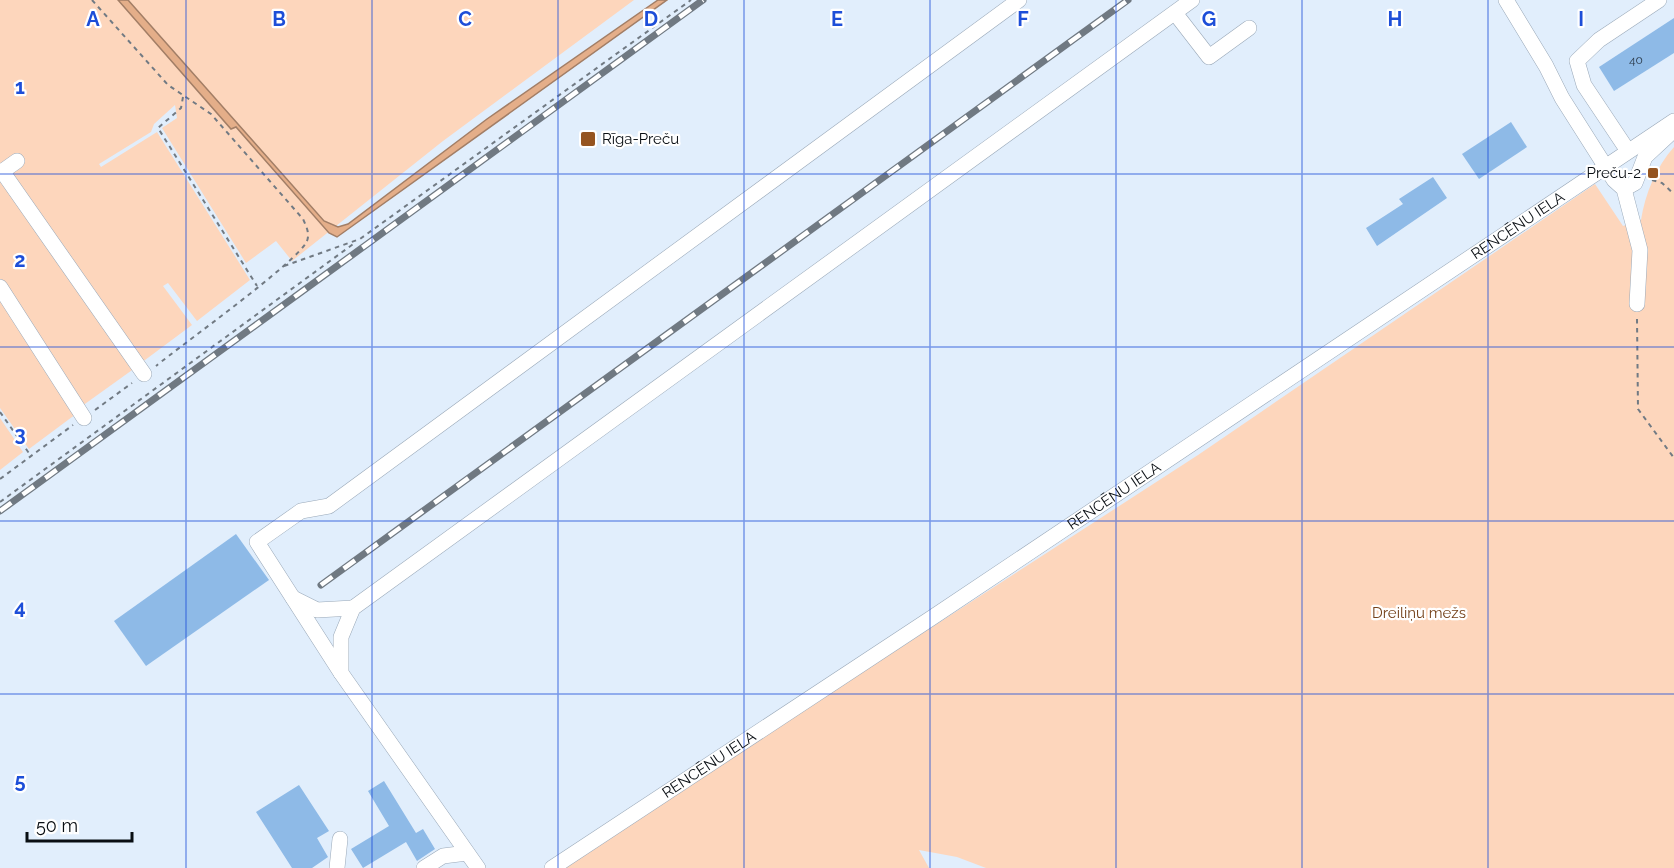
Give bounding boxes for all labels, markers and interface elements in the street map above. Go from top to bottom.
text: A [86,7,100,31]
text: B [272,7,286,31]
text: C [458,7,472,31]
text: D [644,7,658,31]
text: E [831,7,843,31]
text: F [1017,7,1029,31]
text: G [1202,7,1216,31]
text: H [1388,7,1402,31]
text: I [1578,7,1584,31]
house number: 40 [1629,53,1643,67]
text: 1 [15,75,25,99]
marker: Rīga-Preču [579,130,597,148]
place label: Rīga-Preču [602,130,679,148]
place label: Preču-2 [1587,164,1641,182]
marker: Preču-2 [1646,166,1660,180]
street label: RENCĒNU IELA [1468,188,1568,263]
text: 2 [14,248,26,272]
text: 3 [14,422,26,446]
street label: RENCĒNU IELA [1064,458,1164,534]
text: 4 [14,595,26,619]
park label: Dreiliņu mežs [1372,604,1466,622]
street label: RENCĒNU IELA [659,727,759,802]
text: 5 [14,769,26,793]
scale bar [27,805,132,843]
text: 50 m [36,815,78,836]

